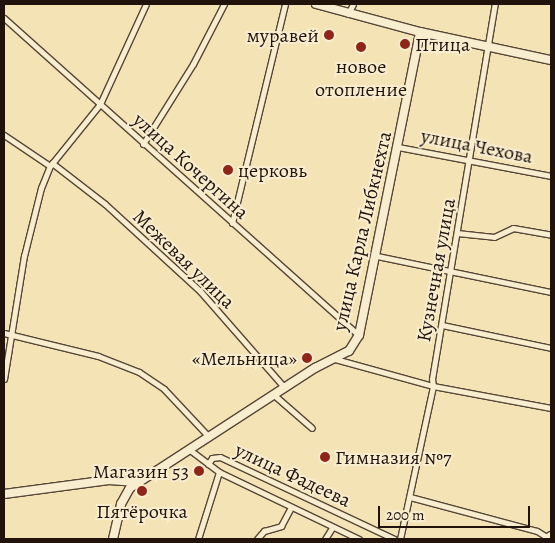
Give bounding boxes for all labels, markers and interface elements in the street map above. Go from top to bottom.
place label: муравей [246,23,319,47]
marker: муравей [323,29,335,41]
place label: Птица [415,32,470,56]
marker: Птица [399,38,411,50]
marker: новое отопление [355,41,367,53]
place label: новое отопление [315,55,407,102]
street label: улица Кочергина [128,108,254,224]
street label: улица Чехова [419,123,535,169]
street label: улица Карла Либкнехта [327,129,397,333]
place label: церковь [238,158,307,182]
marker: церковь [222,164,234,176]
street label: Кузнечная улица [412,196,460,344]
street label: Межевая улица [128,204,240,314]
place label: «Мельница» [192,346,297,370]
marker: «Мельница» [301,352,313,364]
street label: улица Фадеева [231,438,355,512]
place label: Гимназия №7 [335,445,451,469]
marker: Гимназия №7 [319,451,331,463]
place label: Магазин 53 [93,459,189,483]
marker: Магазин 53 [193,465,205,477]
marker: Пятёрочка [136,485,148,497]
scale bar [380,496,532,528]
place label: Пятёрочка [96,499,188,523]
text: 200 m [386,505,425,525]

